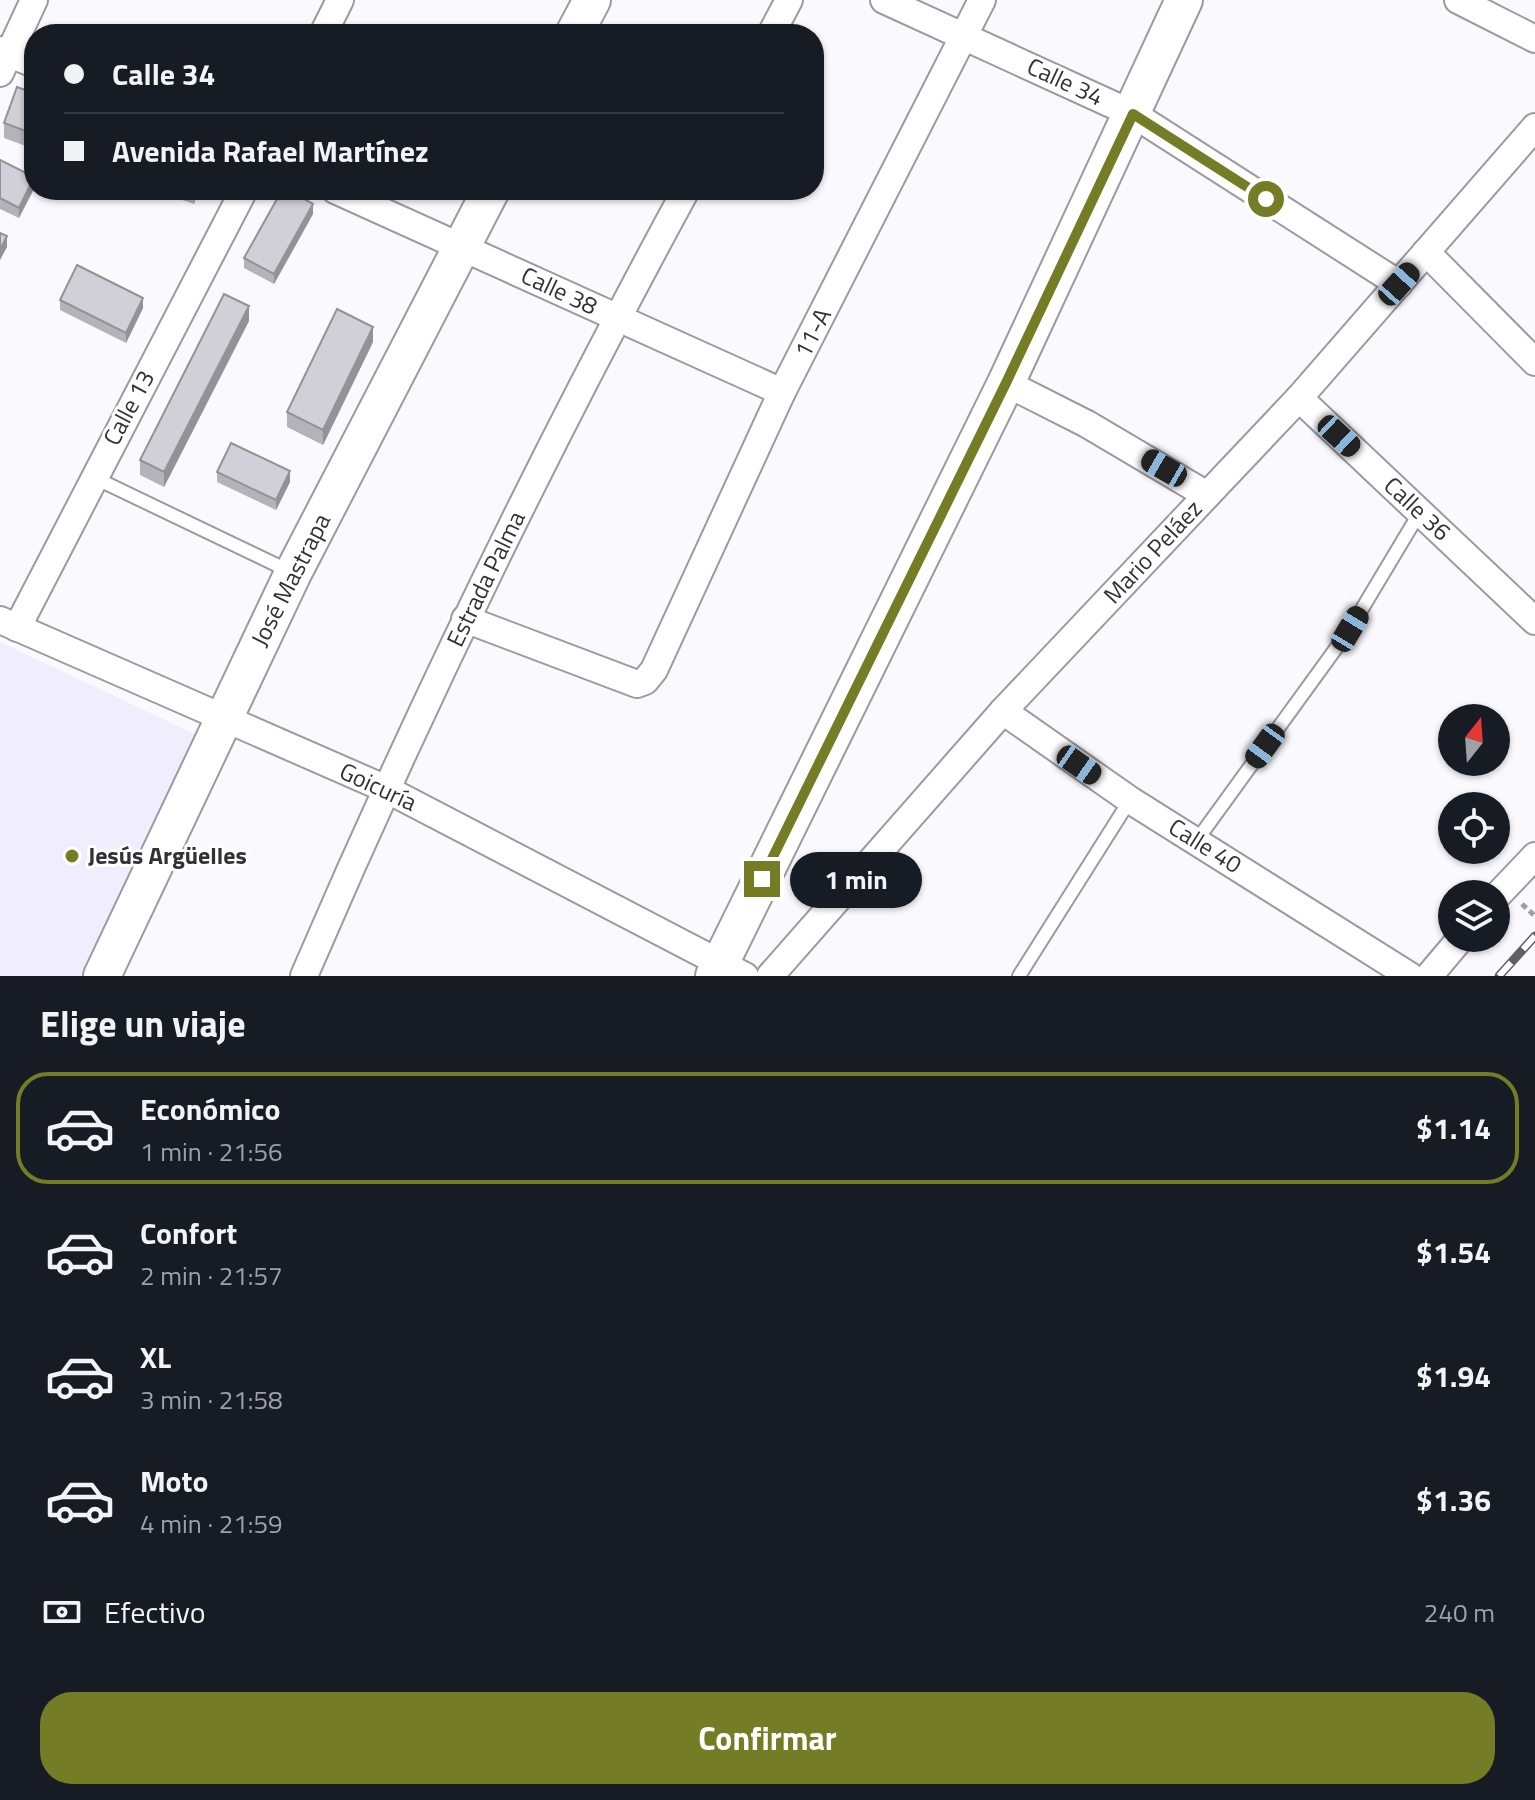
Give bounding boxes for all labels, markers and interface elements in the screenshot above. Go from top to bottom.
street label: Calle 34 [1021,48,1109,114]
text: Calle 34 [112,51,215,97]
text: Avenida Rafael Martínez [112,128,429,174]
route start [1248,181,1284,217]
street label: Calle 38 [515,257,603,323]
car [1374,258,1424,310]
street label: 11-A [784,301,840,364]
street label: Calle 13 [93,364,163,451]
car [1313,411,1365,461]
car [1137,446,1191,490]
street label: Calle 36 [1376,468,1459,549]
street label: Mario Peláez [1095,491,1210,611]
street label: Estrada Palma [437,505,533,652]
street label: José Mastrapa [241,507,339,652]
car [1327,602,1373,656]
north arrow [1438,704,1510,776]
map controls [1438,704,1510,952]
car [1241,720,1289,772]
car [1052,741,1106,789]
street label: Goicuría [334,753,423,820]
button: locate [1438,792,1510,864]
street label: Calle 40 [1162,809,1249,882]
place label: Jesús Argüelles [88,837,247,873]
marker: Jesús Argüelles [63,847,81,865]
callout: 1 min [790,851,922,907]
text: 1 min [824,860,888,899]
route end [744,861,780,897]
button: layers [1438,880,1510,952]
text: Elige un viaje [40,996,246,1051]
text: Económico [140,1086,280,1132]
icon: car [44,1092,116,1164]
text: $1.14 [1416,1105,1491,1151]
text: 1 min · 21:56 [140,1132,283,1171]
text: Confort [140,1210,237,1256]
icon: car [44,1216,116,1288]
text: $1.54 [1416,1229,1491,1275]
text: 2 min · 21:57 [140,1256,283,1295]
text: XL [140,1334,171,1380]
icon: car [44,1340,116,1412]
text: $1.94 [1416,1353,1491,1399]
text: 3 min · 21:58 [140,1380,283,1419]
text: Moto [140,1458,208,1504]
icon: car [44,1464,116,1536]
text: $1.36 [1416,1477,1491,1523]
text: 4 min · 21:59 [140,1504,283,1543]
text: Efectivo [104,1589,206,1635]
icon: cash [40,1590,84,1634]
text: 240 m [1424,1593,1495,1632]
button: Confirmar [40,1692,1495,1784]

